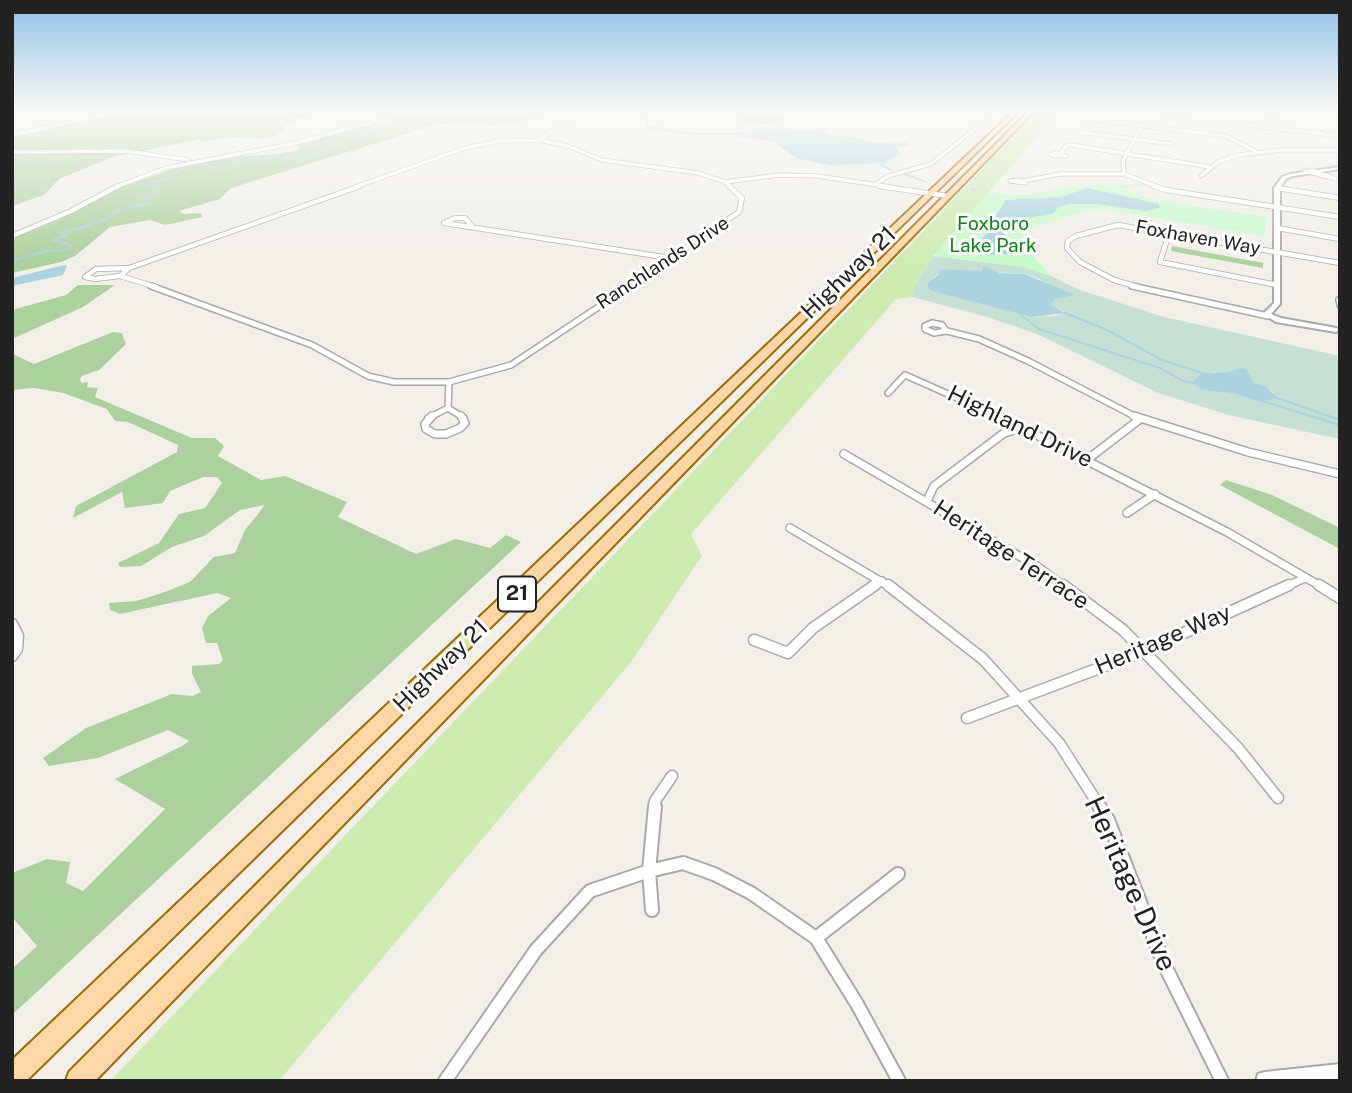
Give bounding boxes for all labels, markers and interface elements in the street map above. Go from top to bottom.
street label: Ranchlands Drive [592,212,734,314]
park label: Foxboro Lake Park [949,213,1037,257]
street label: Foxhaven Way [1134,216,1262,260]
street label: Highway 21 [796,221,902,325]
street label: Highland Drive [943,380,1097,474]
street label: Heritage Terrace [928,494,1094,616]
road number: 21 [498,576,536,612]
street label: Heritage Way [1091,599,1235,681]
street label: Highway 21 [388,614,494,718]
street label: Heritage Drive [1076,791,1184,977]

